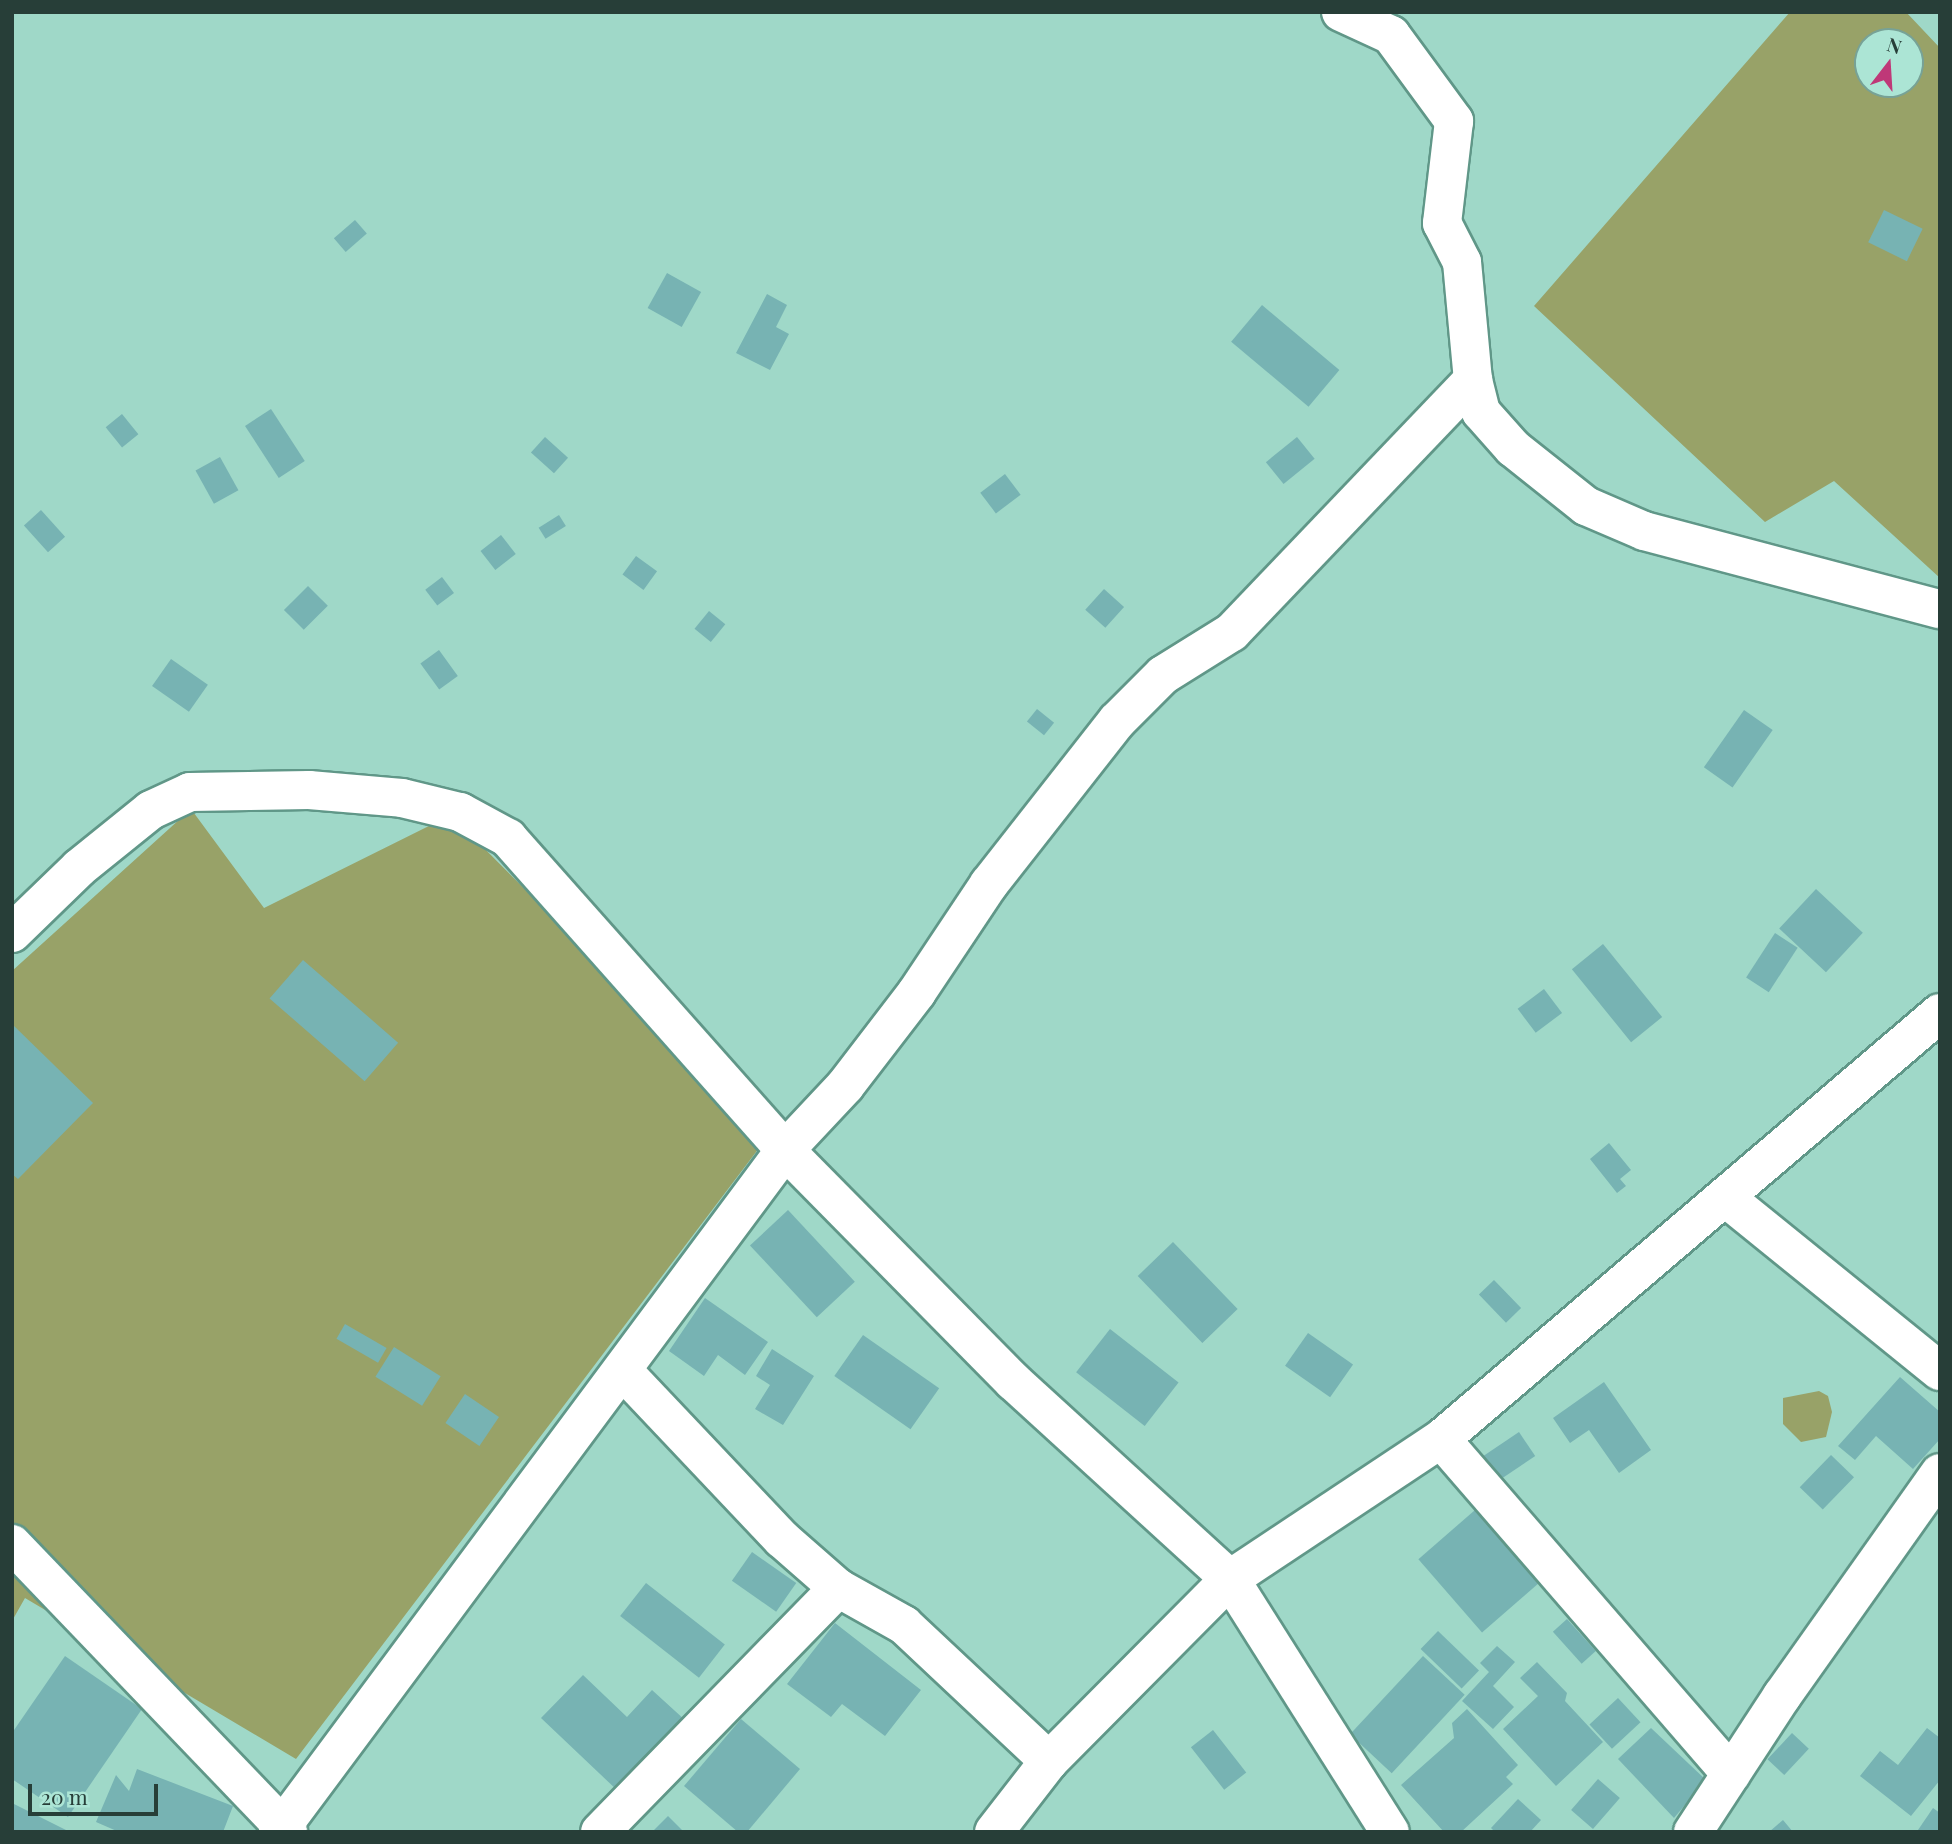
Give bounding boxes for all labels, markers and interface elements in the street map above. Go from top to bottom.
north arrow [1854,28,1924,98]
text: N [1884,30,1905,59]
scale bar [32,1770,161,1814]
text: 20 m [41,1782,88,1810]

